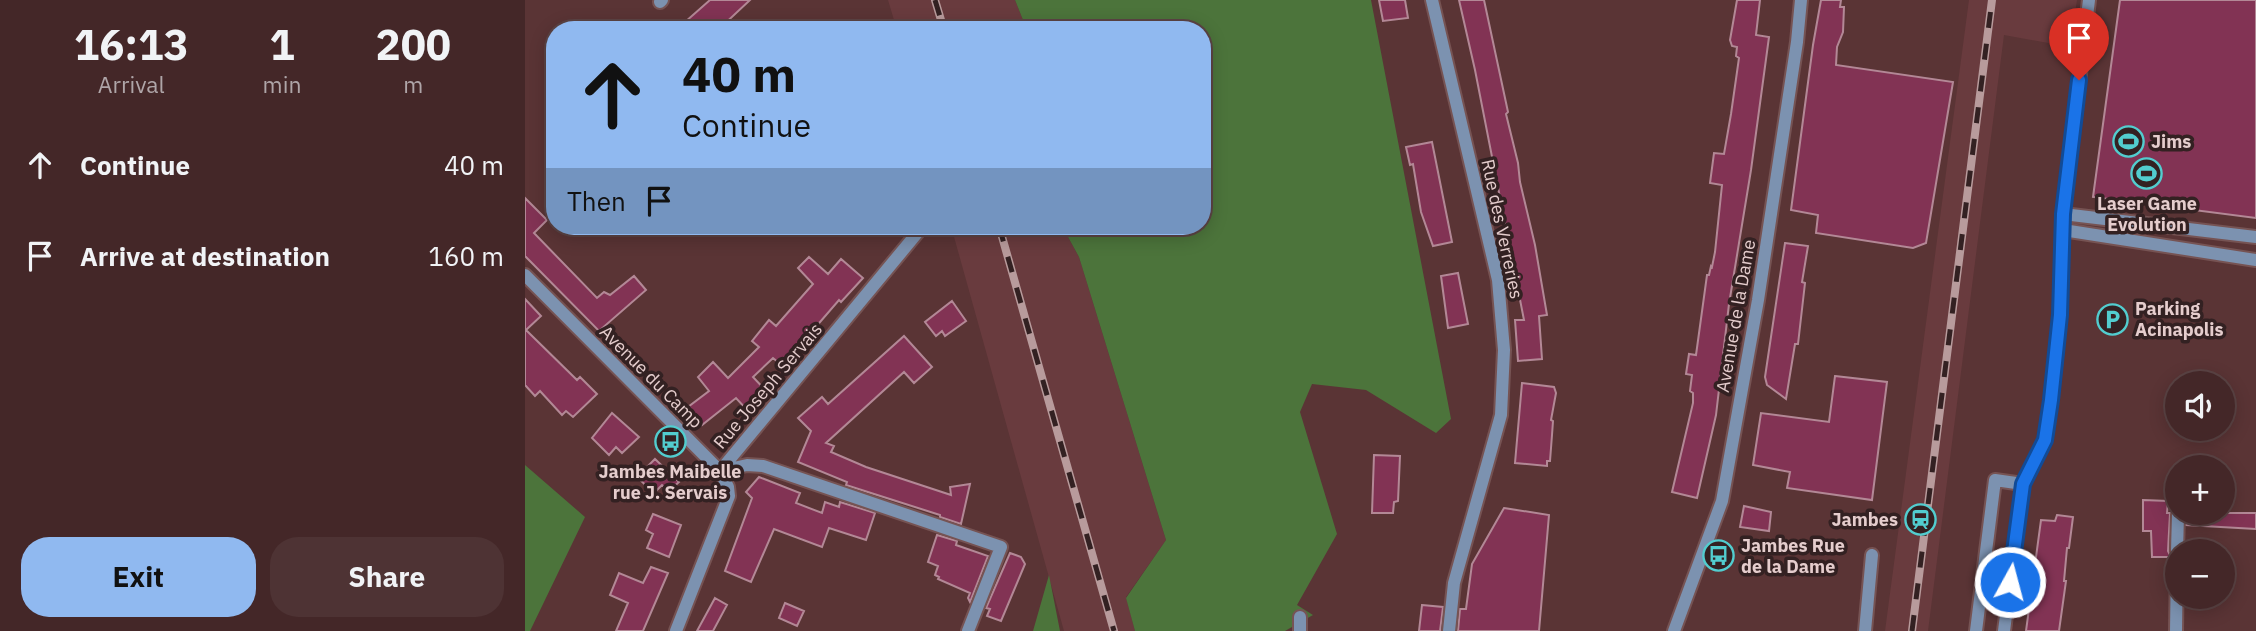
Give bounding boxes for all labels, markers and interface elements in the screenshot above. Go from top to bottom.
pin [2049,8,2109,80]
text: 16:13 [74,17,189,72]
text: 1 [269,17,295,72]
text: 200 [375,17,451,72]
icon: arrive [2060,19,2098,57]
text: 40 m [682,42,796,105]
icon: ahead [567,49,658,140]
text: Arrival [98,69,165,99]
text: min [263,69,301,99]
text: m [403,69,423,99]
text: Continue [682,104,811,146]
sports icon: Jims [2111,125,2145,159]
place label: Jims [2151,130,2191,153]
icon: ahead [21,146,59,184]
text: Continue [80,148,190,182]
text: 40 m [444,148,504,182]
street label: Rue des Verreries [1476,157,1529,301]
sports icon: Laser Game Evolution [2130,157,2164,191]
icon: arrive [640,182,678,220]
text: Then [567,184,626,218]
place label: Laser Game Evolution [2097,192,2197,236]
icon: arrive [21,237,59,275]
street label: Avenue de la Dame [1711,238,1760,394]
text: Arrive at destination [80,239,330,273]
text: 160 m [428,239,504,273]
place label: Parking Acinapolis [2135,297,2224,341]
parking icon: Parking Acinapolis [2095,302,2129,336]
street label: Rue Joseph Servais [708,318,827,453]
street label: Avenue du Camp [595,320,708,433]
map controls [2165,371,2235,609]
button: sound [2165,371,2235,441]
bus stop icon: Jambes Maibelle rue J. Servais [653,425,687,459]
button: + [2165,455,2235,525]
place label: Jambes Maibelle rue J. Servais [599,460,741,504]
station icon: Jambes [1904,503,1938,537]
place label: Jambes [1831,508,1898,531]
place label: Jambes Rue de la Dame [1741,534,1845,578]
button: Exit [21,537,256,617]
button: Share [270,537,504,617]
bus stop icon: Jambes Rue de la Dame [1701,539,1735,573]
button: − [2165,539,2235,609]
position arrow [1973,545,2047,619]

